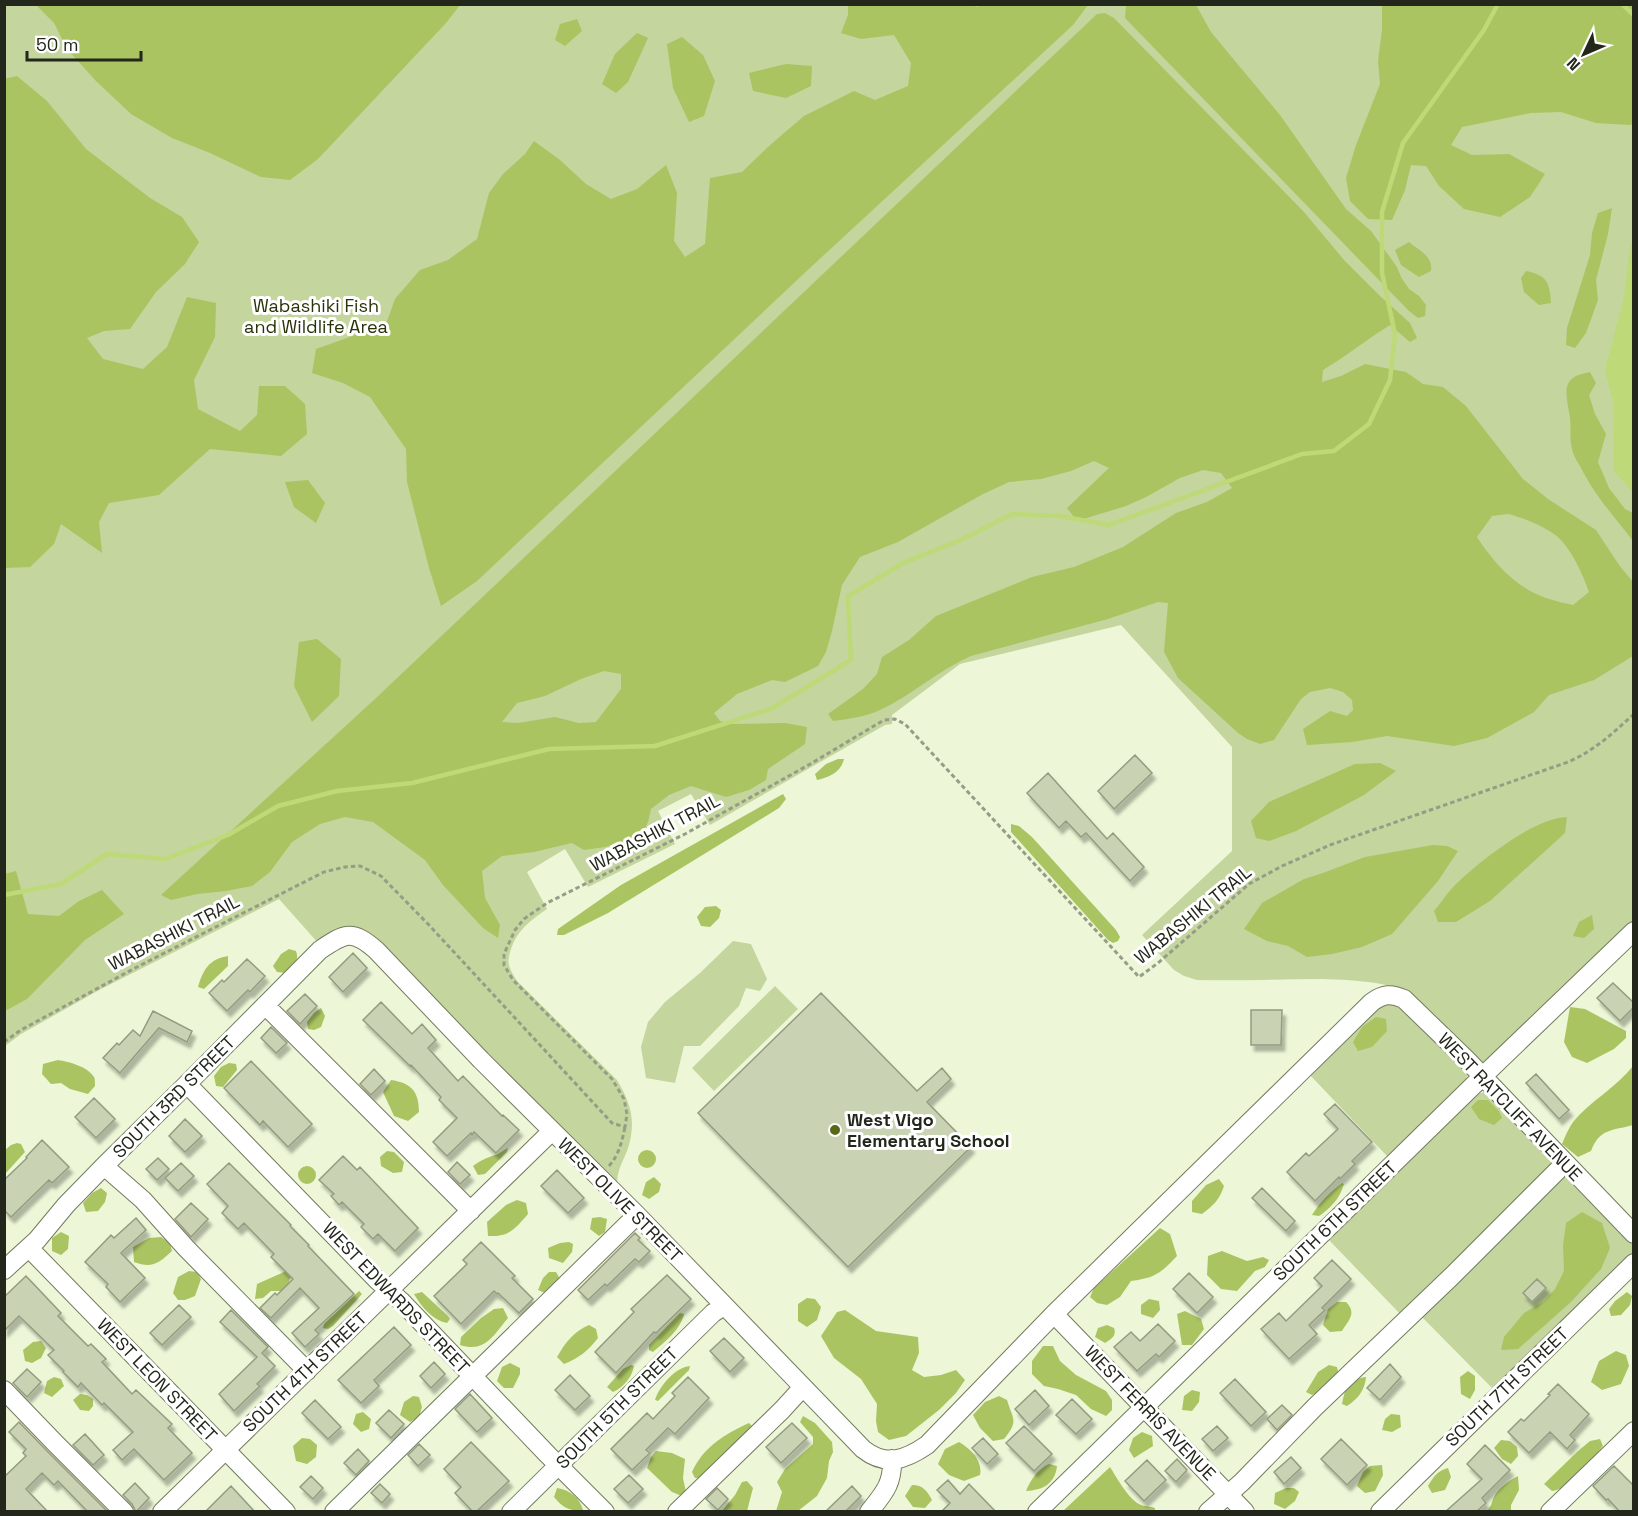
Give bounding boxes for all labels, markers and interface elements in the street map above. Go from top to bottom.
scale bar [27,24,141,62]
north arrow [1554,24,1614,84]
text: 50 m [36,33,78,56]
text: N [1562,53,1585,75]
park label: Wabashiki Fish and Wildlife Area [244,294,388,338]
street label: WABASHIKI TRAIL [586,789,724,877]
street label: WABASHIKI TRAIL [1129,860,1256,969]
street label: WABASHIKI TRAIL [104,890,243,975]
street label: WEST RATCLIFF AVENUE [1433,1028,1587,1186]
street label: SOUTH 3RD STREET [107,1030,240,1163]
place label: West Vigo Elementary School [847,1108,1010,1152]
marker: West Vigo Elementary School [828,1123,842,1137]
street label: WEST OLIVE STREET [553,1133,688,1267]
street label: SOUTH 6TH STREET [1268,1155,1402,1286]
street label: WEST EDWARDS STREET [318,1217,475,1379]
street label: SOUTH 4TH STREET [238,1306,372,1437]
street label: WEST LEON STREET [92,1313,223,1447]
street label: SOUTH 7TH STREET [1440,1322,1573,1451]
street label: WEST FERRIS AVENUE [1080,1340,1221,1485]
street label: SOUTH 5TH STREET [551,1342,683,1473]

